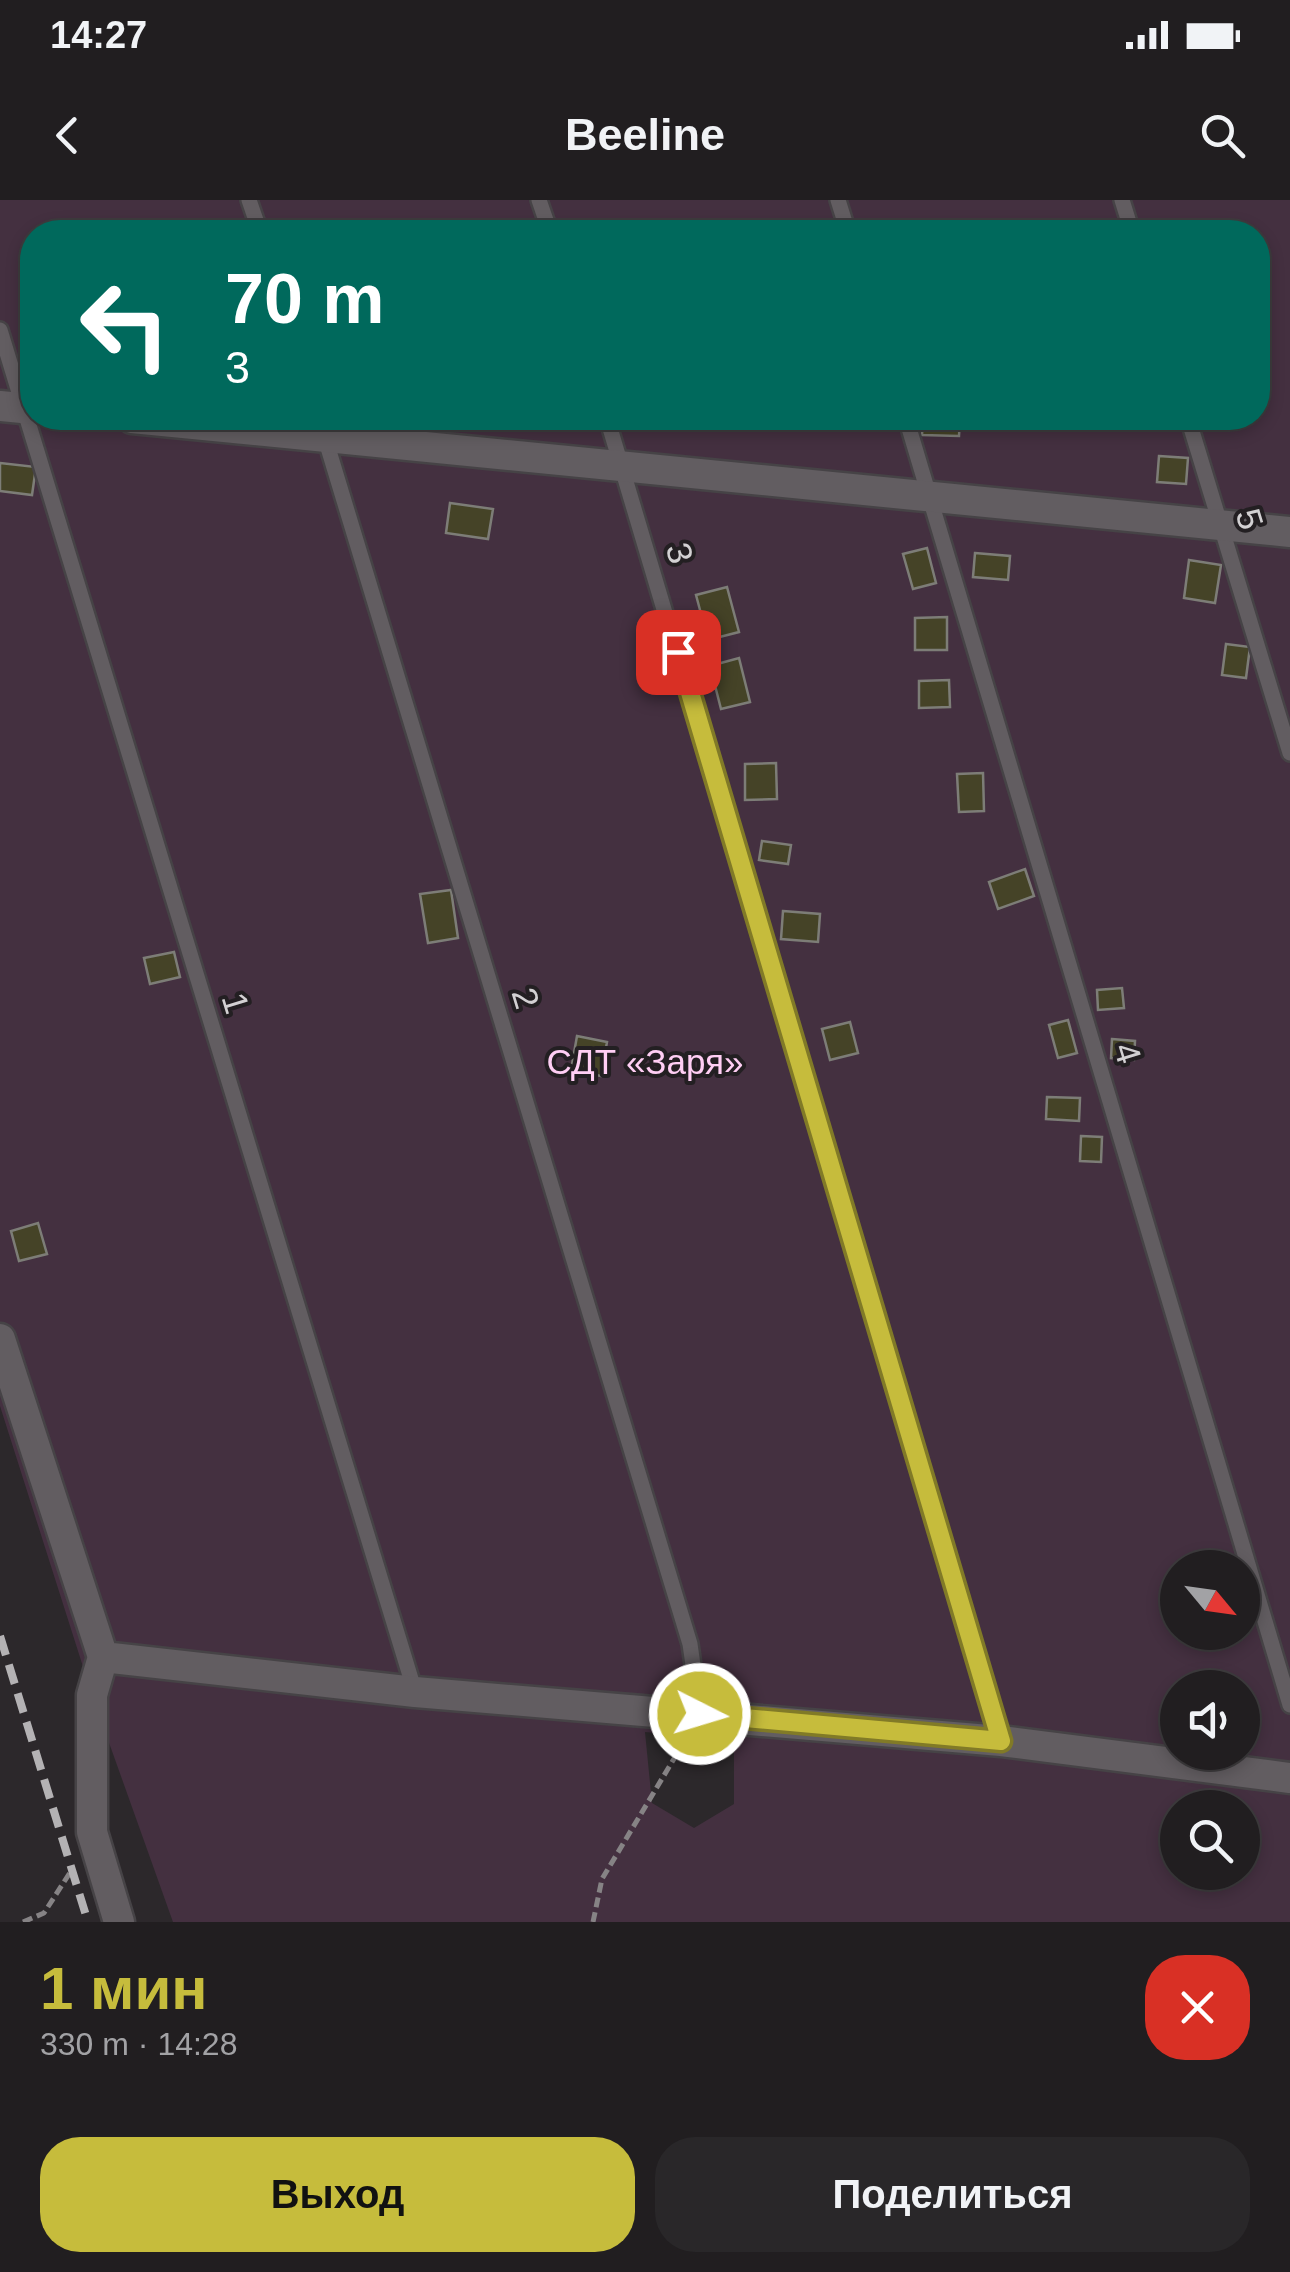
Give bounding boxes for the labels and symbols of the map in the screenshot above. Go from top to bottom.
street label: 5 [1229,504,1271,534]
street label: 3 [659,538,701,568]
pin [636,610,721,695]
street label: 2 [505,983,547,1013]
street label: 1 [215,988,257,1018]
street label: 4 [1107,1038,1149,1068]
park label: СДТ «Заря» [547,1042,743,1081]
north arrow [1160,1550,1260,1650]
position arrow [648,1662,752,1766]

